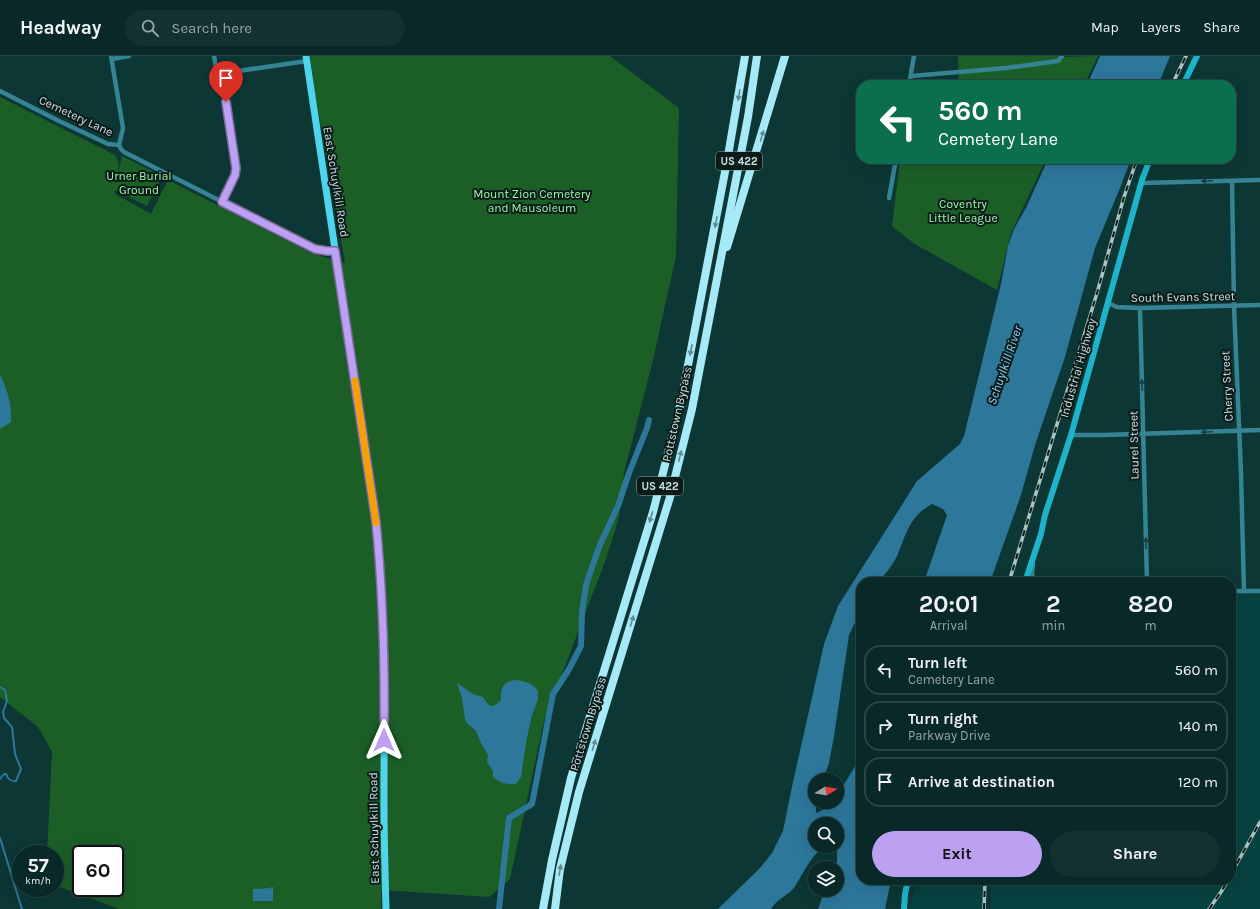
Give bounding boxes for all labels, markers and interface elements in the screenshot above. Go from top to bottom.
search box [125,10,405,46]
text: Headway [20,17,101,39]
icon: search [139,17,161,39]
text: Search here [171,19,252,37]
text: Map [1091,19,1119,36]
text: Layers [1141,19,1181,36]
text: Share [1203,19,1240,36]
pin [209,61,243,102]
icon: arrive [215,67,237,89]
one-way arrow [736,89,742,101]
street label: Cemetery Lane [37,93,115,139]
text: 560 m [938,94,1023,127]
icon: left [872,96,924,148]
street label: East Schuylkill Road [320,126,352,238]
text: Cemetery Lane [938,128,1058,150]
one-way arrow [759,129,765,141]
road number: US 422 [716,152,762,170]
park label: Urner Burial Ground [106,169,172,197]
one-way arrow [1201,178,1213,185]
park label: Mount Zion Cemetery and Mausoleum [473,187,591,215]
park label: Coventry Little League [928,197,998,225]
one-way arrow [712,216,718,229]
street label: South Evans Street [1131,289,1236,305]
street label: Industrial Highway [1057,316,1099,419]
water label: Schuylkill River [984,323,1025,407]
one-way arrow [688,344,694,356]
street label: Cherry Street [1218,350,1236,422]
street label: Pottstown Bypass [659,365,695,463]
one-way arrow [1139,378,1145,391]
street label: Laurel Street [1126,410,1142,480]
one-way arrow [1200,429,1213,435]
one-way arrow [677,449,683,461]
road number: US 422 [637,477,683,495]
one-way arrow [648,512,654,524]
one-way arrow [1143,536,1149,549]
text: 20:01 [919,590,979,618]
text: 2 [1046,590,1061,618]
text: 820 [1128,590,1173,618]
one-way arrow [629,614,635,626]
text: Arrival [930,618,968,633]
text: min [1041,618,1065,633]
text: m [1145,618,1157,633]
text: Turn left [908,654,967,672]
icon: left [874,659,896,681]
text: 560 m [1174,661,1218,679]
text: Cemetery Lane [908,672,995,687]
street label: Pottstown Bypass [567,675,609,773]
text: Turn right [908,710,978,728]
icon: right [874,715,896,737]
text: 140 m [1178,717,1218,735]
position arrow [363,719,405,761]
text: Parkway Drive [908,728,990,743]
one-way arrow [591,739,597,751]
icon: arrive [874,771,896,793]
street label: East Schuylkill Road [366,772,382,884]
north arrow [808,773,844,809]
map controls [808,773,844,897]
text: Arrive at destination [908,773,1055,791]
text: 120 m [1178,773,1218,791]
button: search [808,817,844,853]
button: Exit [872,831,1042,877]
button: Share [1050,831,1220,877]
speed limit sign: 60 [72,845,124,897]
text: 57 [27,854,49,877]
button: layers [808,861,844,897]
one-way arrow [557,864,563,877]
text: km/h [25,875,51,887]

